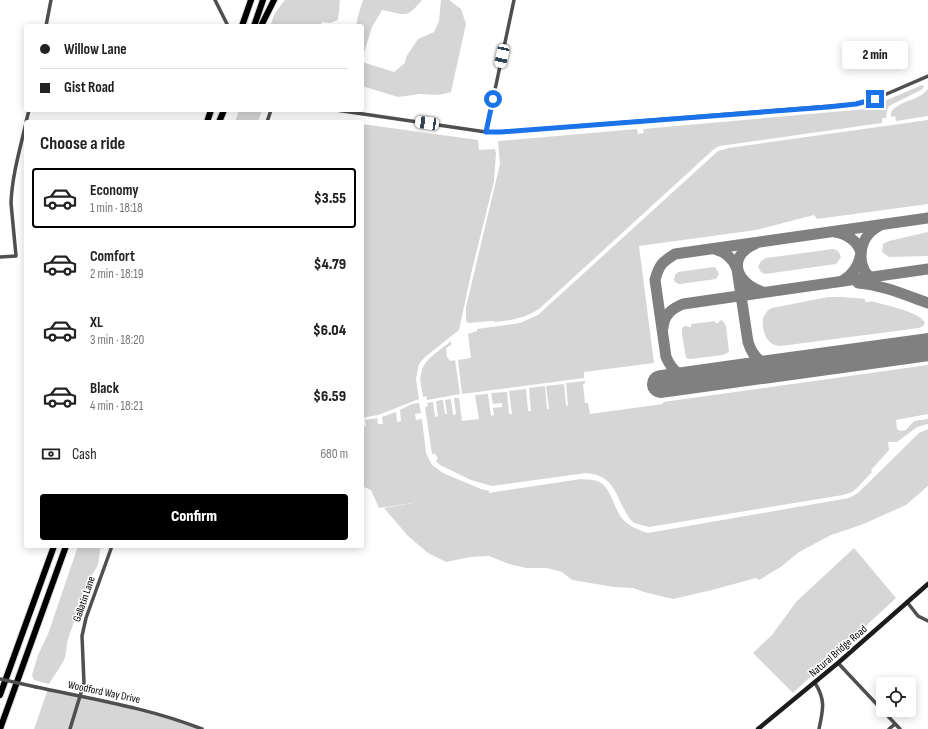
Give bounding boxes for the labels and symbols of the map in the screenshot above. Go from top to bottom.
callout: 2 min [842,41,908,69]
car [494,43,510,69]
route start [484,90,502,108]
route end [866,90,884,108]
car [414,115,440,131]
street label: Gallatin Lane [70,575,98,623]
street label: Natural Bridge Road [806,622,870,680]
street label: Woodford Way Drive [67,678,141,706]

